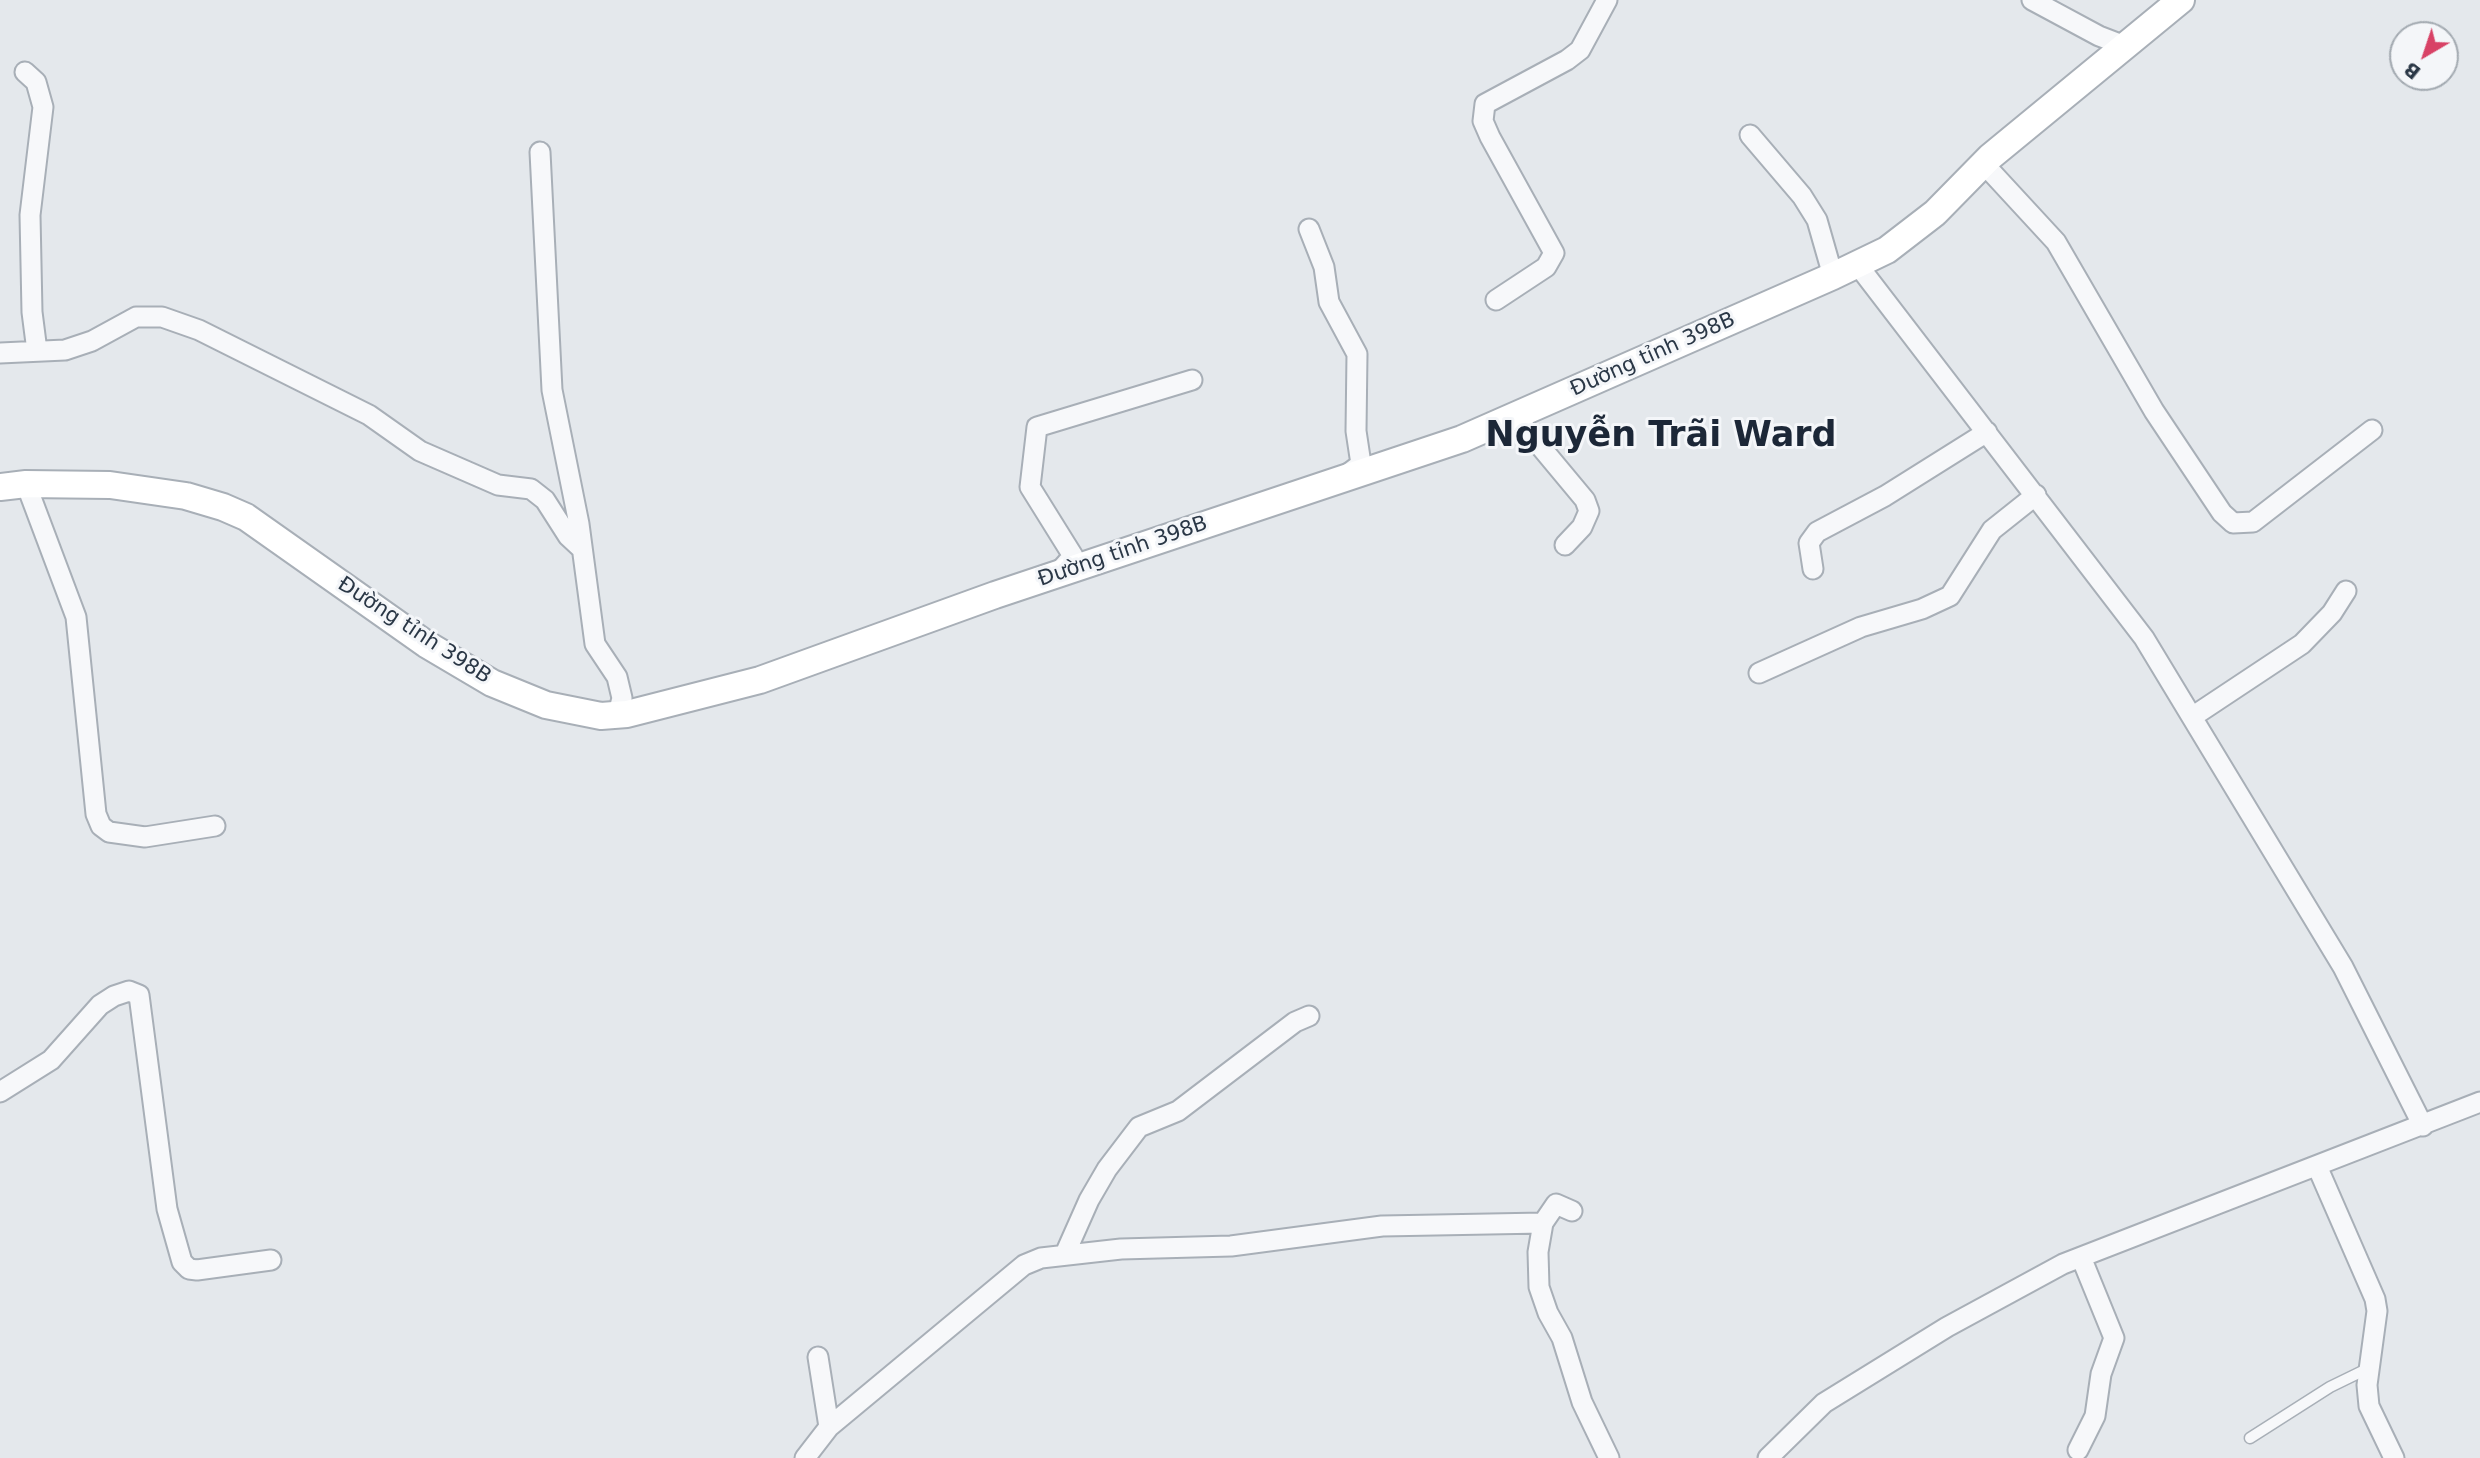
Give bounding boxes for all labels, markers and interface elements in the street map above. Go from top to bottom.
north arrow [2389,21,2459,91]
text: B [2399,58,2425,84]
street label: Đường tỉnh 398B [1567,307,1739,403]
district label: Nguyễn Trãi Ward [1485,416,1837,458]
street label: Đường tỉnh 398B [1035,511,1211,593]
street label: Đường tỉnh 398B [333,572,495,690]

